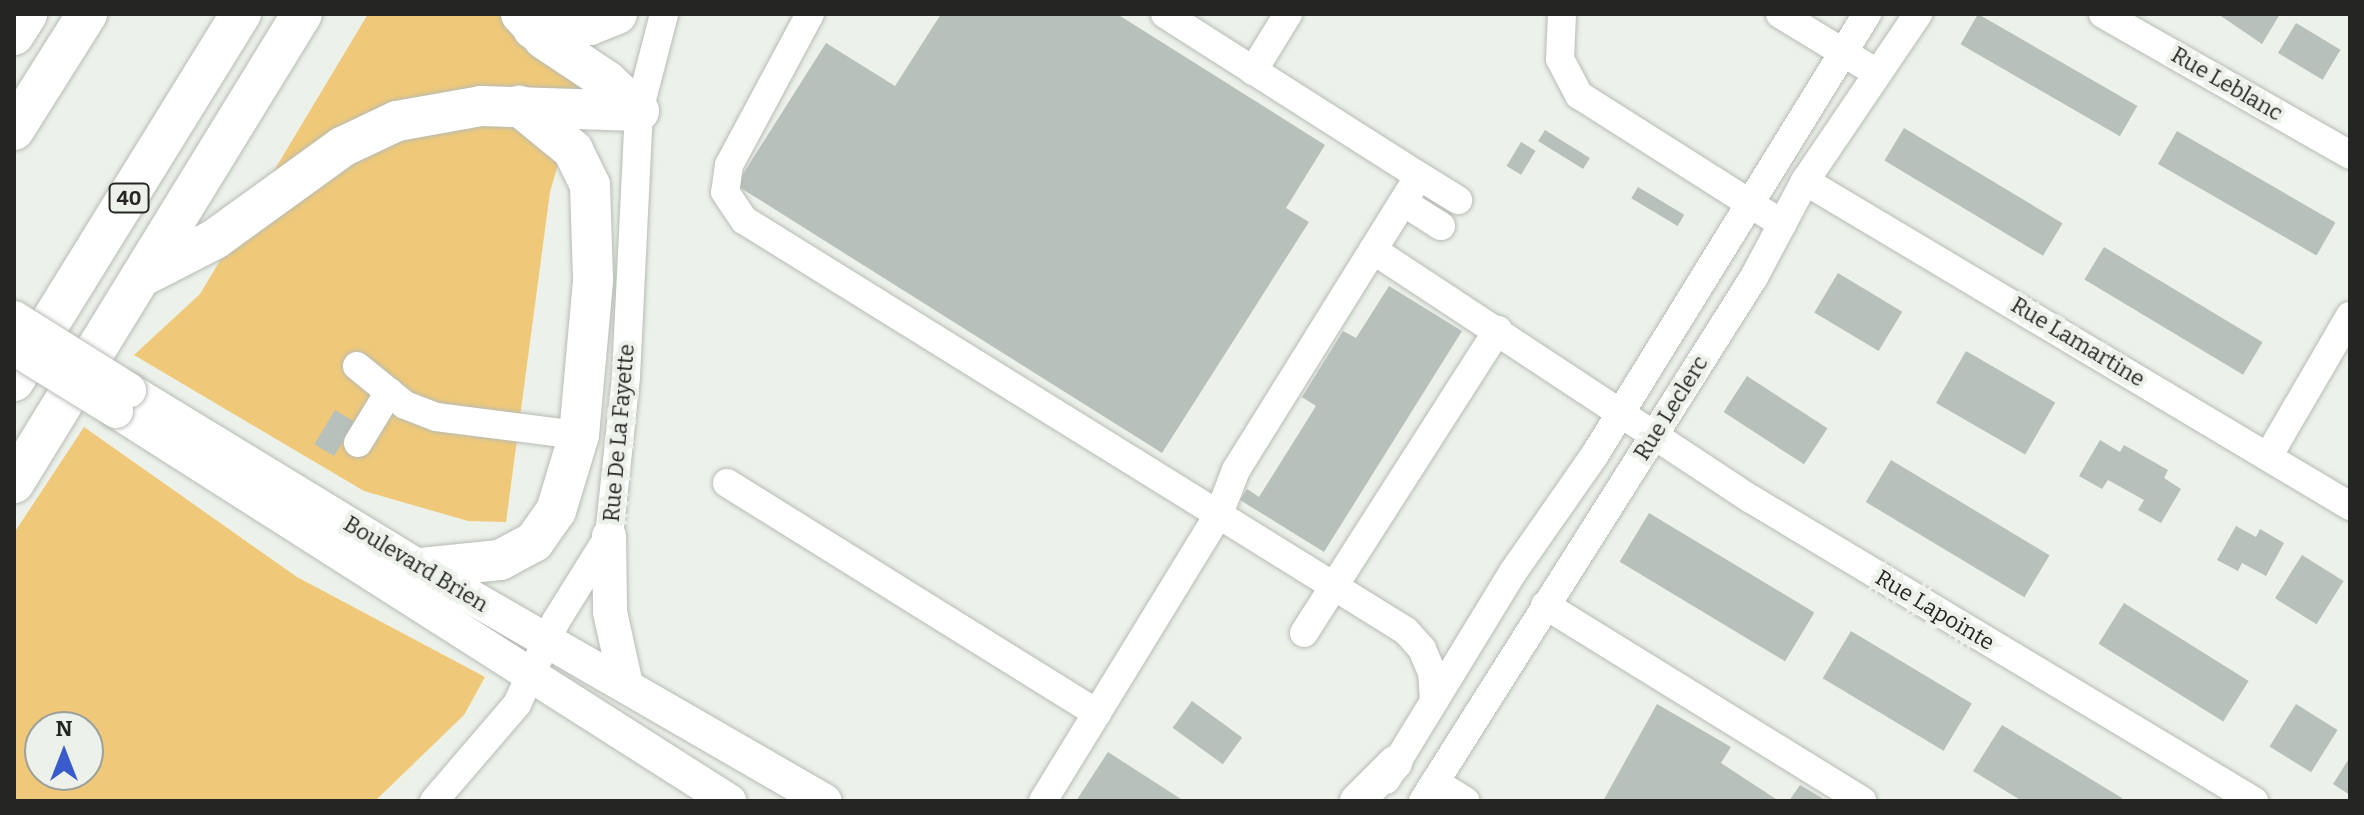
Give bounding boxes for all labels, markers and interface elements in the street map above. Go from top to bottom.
street label: Rue Leblanc [2167,42,2287,126]
road number: 40 [107,182,151,214]
street label: Rue Lamartine [2006,292,2150,392]
street label: Rue De La Fayette [598,343,640,523]
street label: Rue Leclerc [1629,351,1713,465]
street label: Boulevard Brien [339,511,493,617]
street label: Rue Lapointe [1871,564,1999,656]
north arrow [24,711,104,791]
text: N [56,715,72,742]

